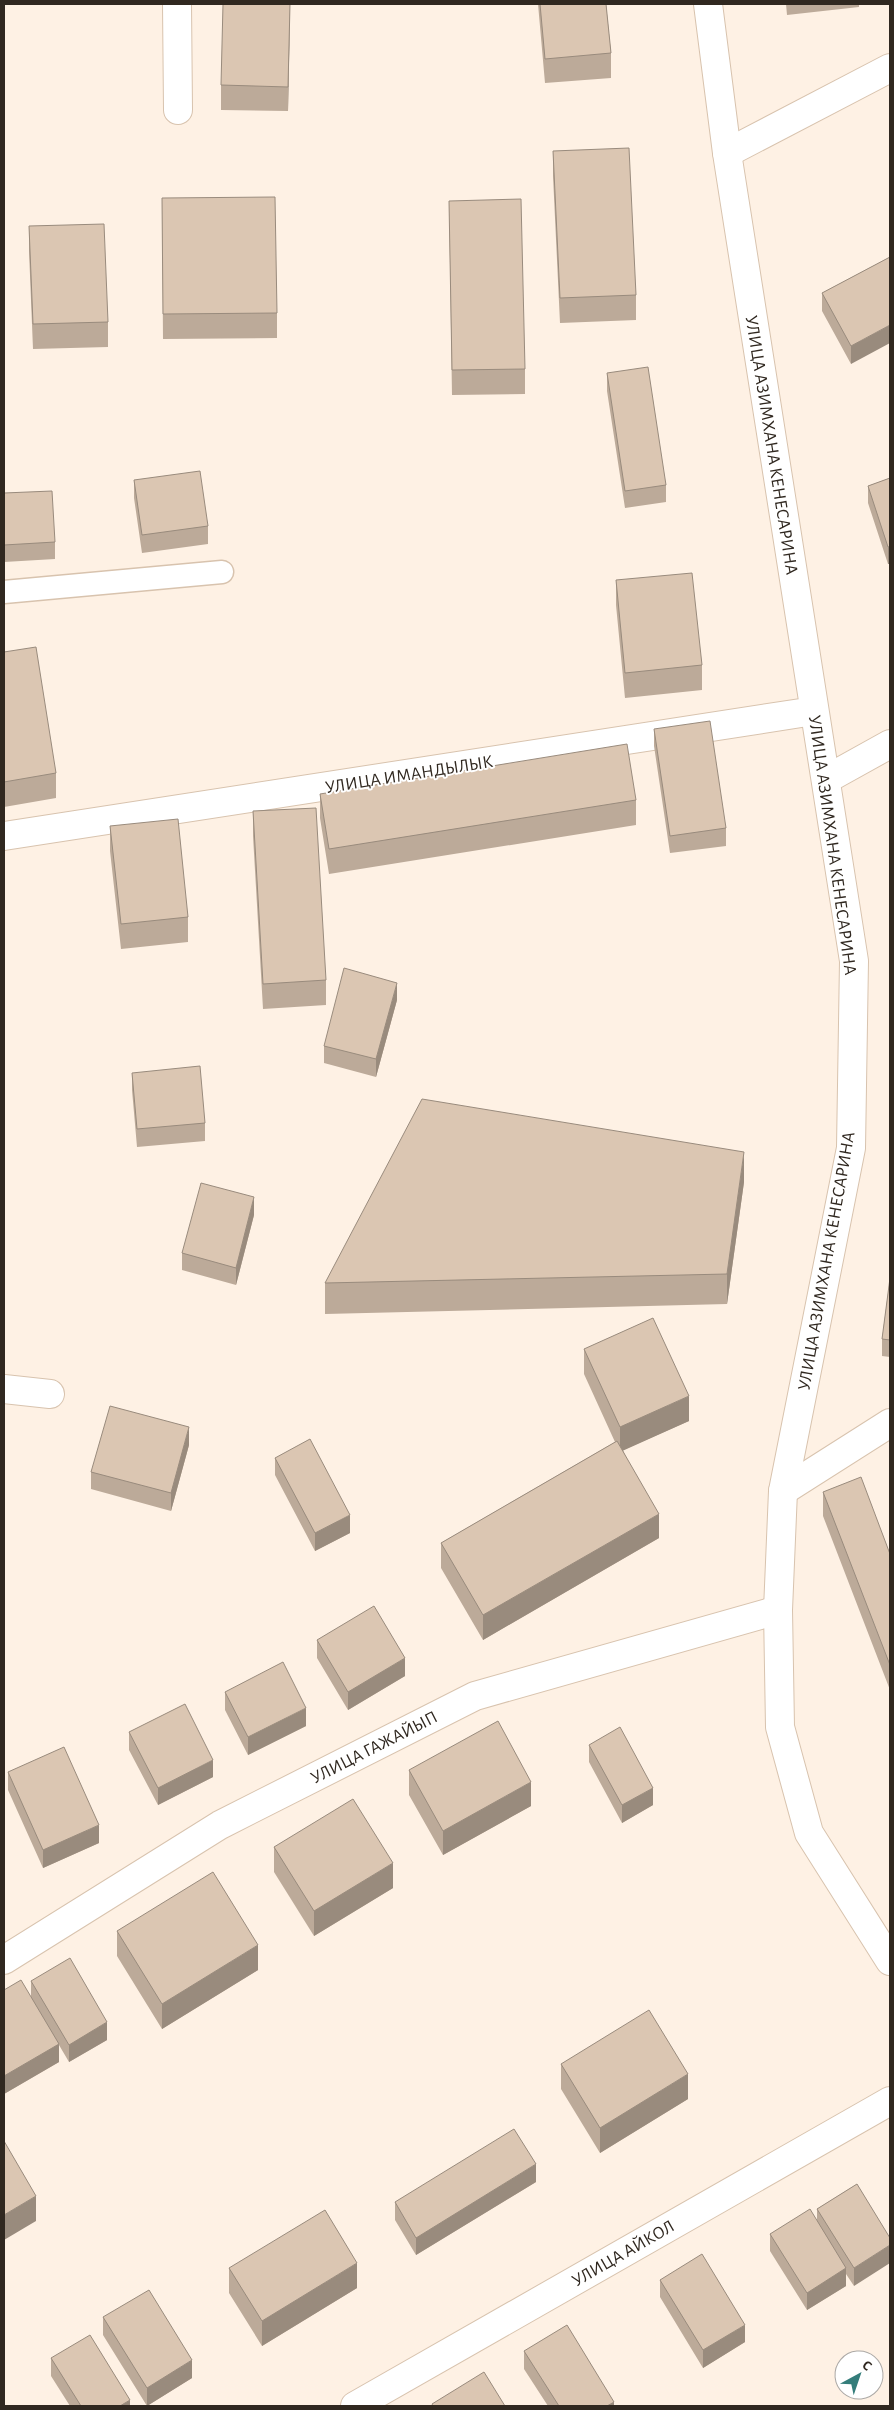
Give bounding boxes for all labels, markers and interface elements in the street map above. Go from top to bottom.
street label: УЛИЦА АЗИМХАНА КЕНЕСАРИНА [742,314,800,576]
street label: УЛИЦА АЗИМХАНА КЕНЕСАРИНА [805,714,859,977]
street label: УЛИЦА ИМАНДЫЛЫК [324,753,495,797]
street label: УЛИЦА АЗИМХАНА КЕНЕСАРИНА [795,1130,859,1392]
street label: УЛИЦА ГАЖАЙЫП [307,1706,441,1788]
street label: УЛИЦА АЙКОЛ [568,2216,678,2290]
north arrow [834,2350,884,2400]
text: С [859,2358,874,2374]

